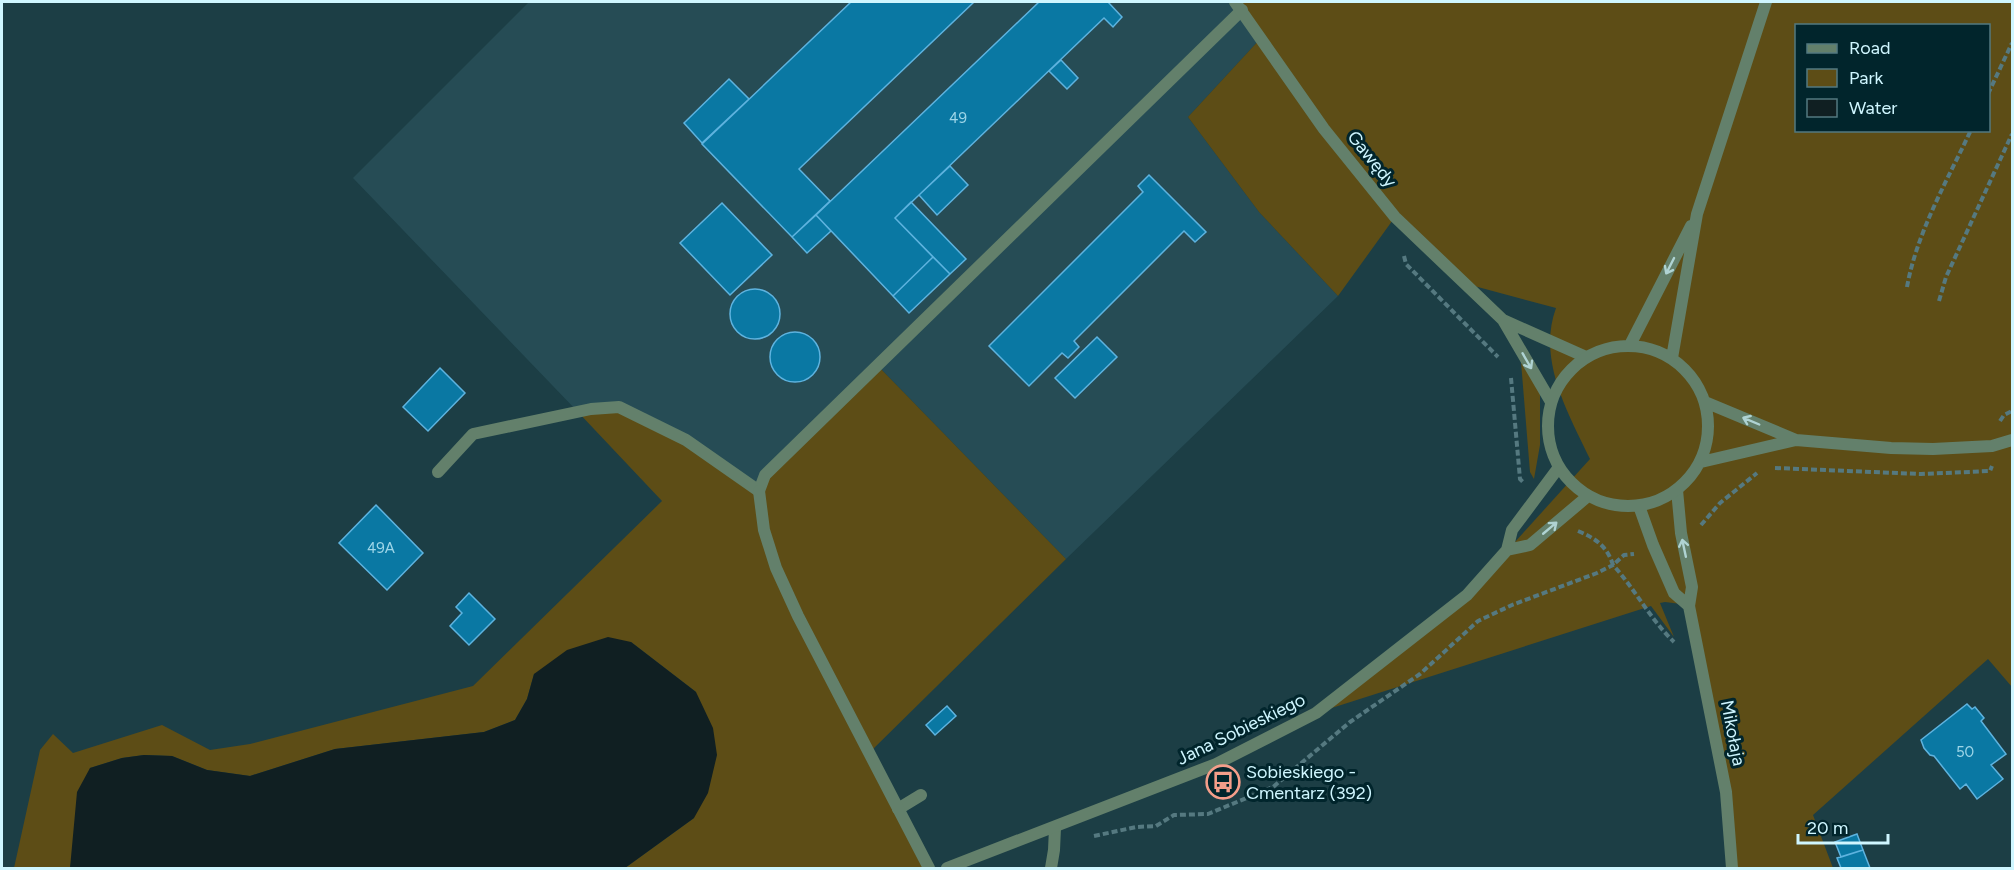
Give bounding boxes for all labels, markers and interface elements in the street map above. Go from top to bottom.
legend [1795,24,1990,132]
text: Road [1849,37,1890,59]
text: Park [1849,67,1884,89]
text: Water [1849,97,1897,119]
house number: 49 [949,109,967,127]
street label: Gawędy [1343,126,1402,192]
one-way arrow [1664,257,1675,275]
one-way arrow [1522,352,1534,369]
one-way arrow [1742,415,1760,426]
one-way arrow [1542,522,1558,535]
house number: 49A [367,539,395,557]
one-way arrow [1678,539,1689,558]
street label: Jana Sobieskiego [1173,688,1309,770]
street label: Mikołaja [1716,698,1750,768]
house number: 50 [1956,743,1974,761]
place label: Sobieskiego - Cmentarz (392) [1246,761,1372,804]
bus stop icon: Sobieskiego - Cmentarz (392) [1205,764,1241,800]
scale bar [1798,807,1888,845]
text: 20 m [1807,817,1848,839]

